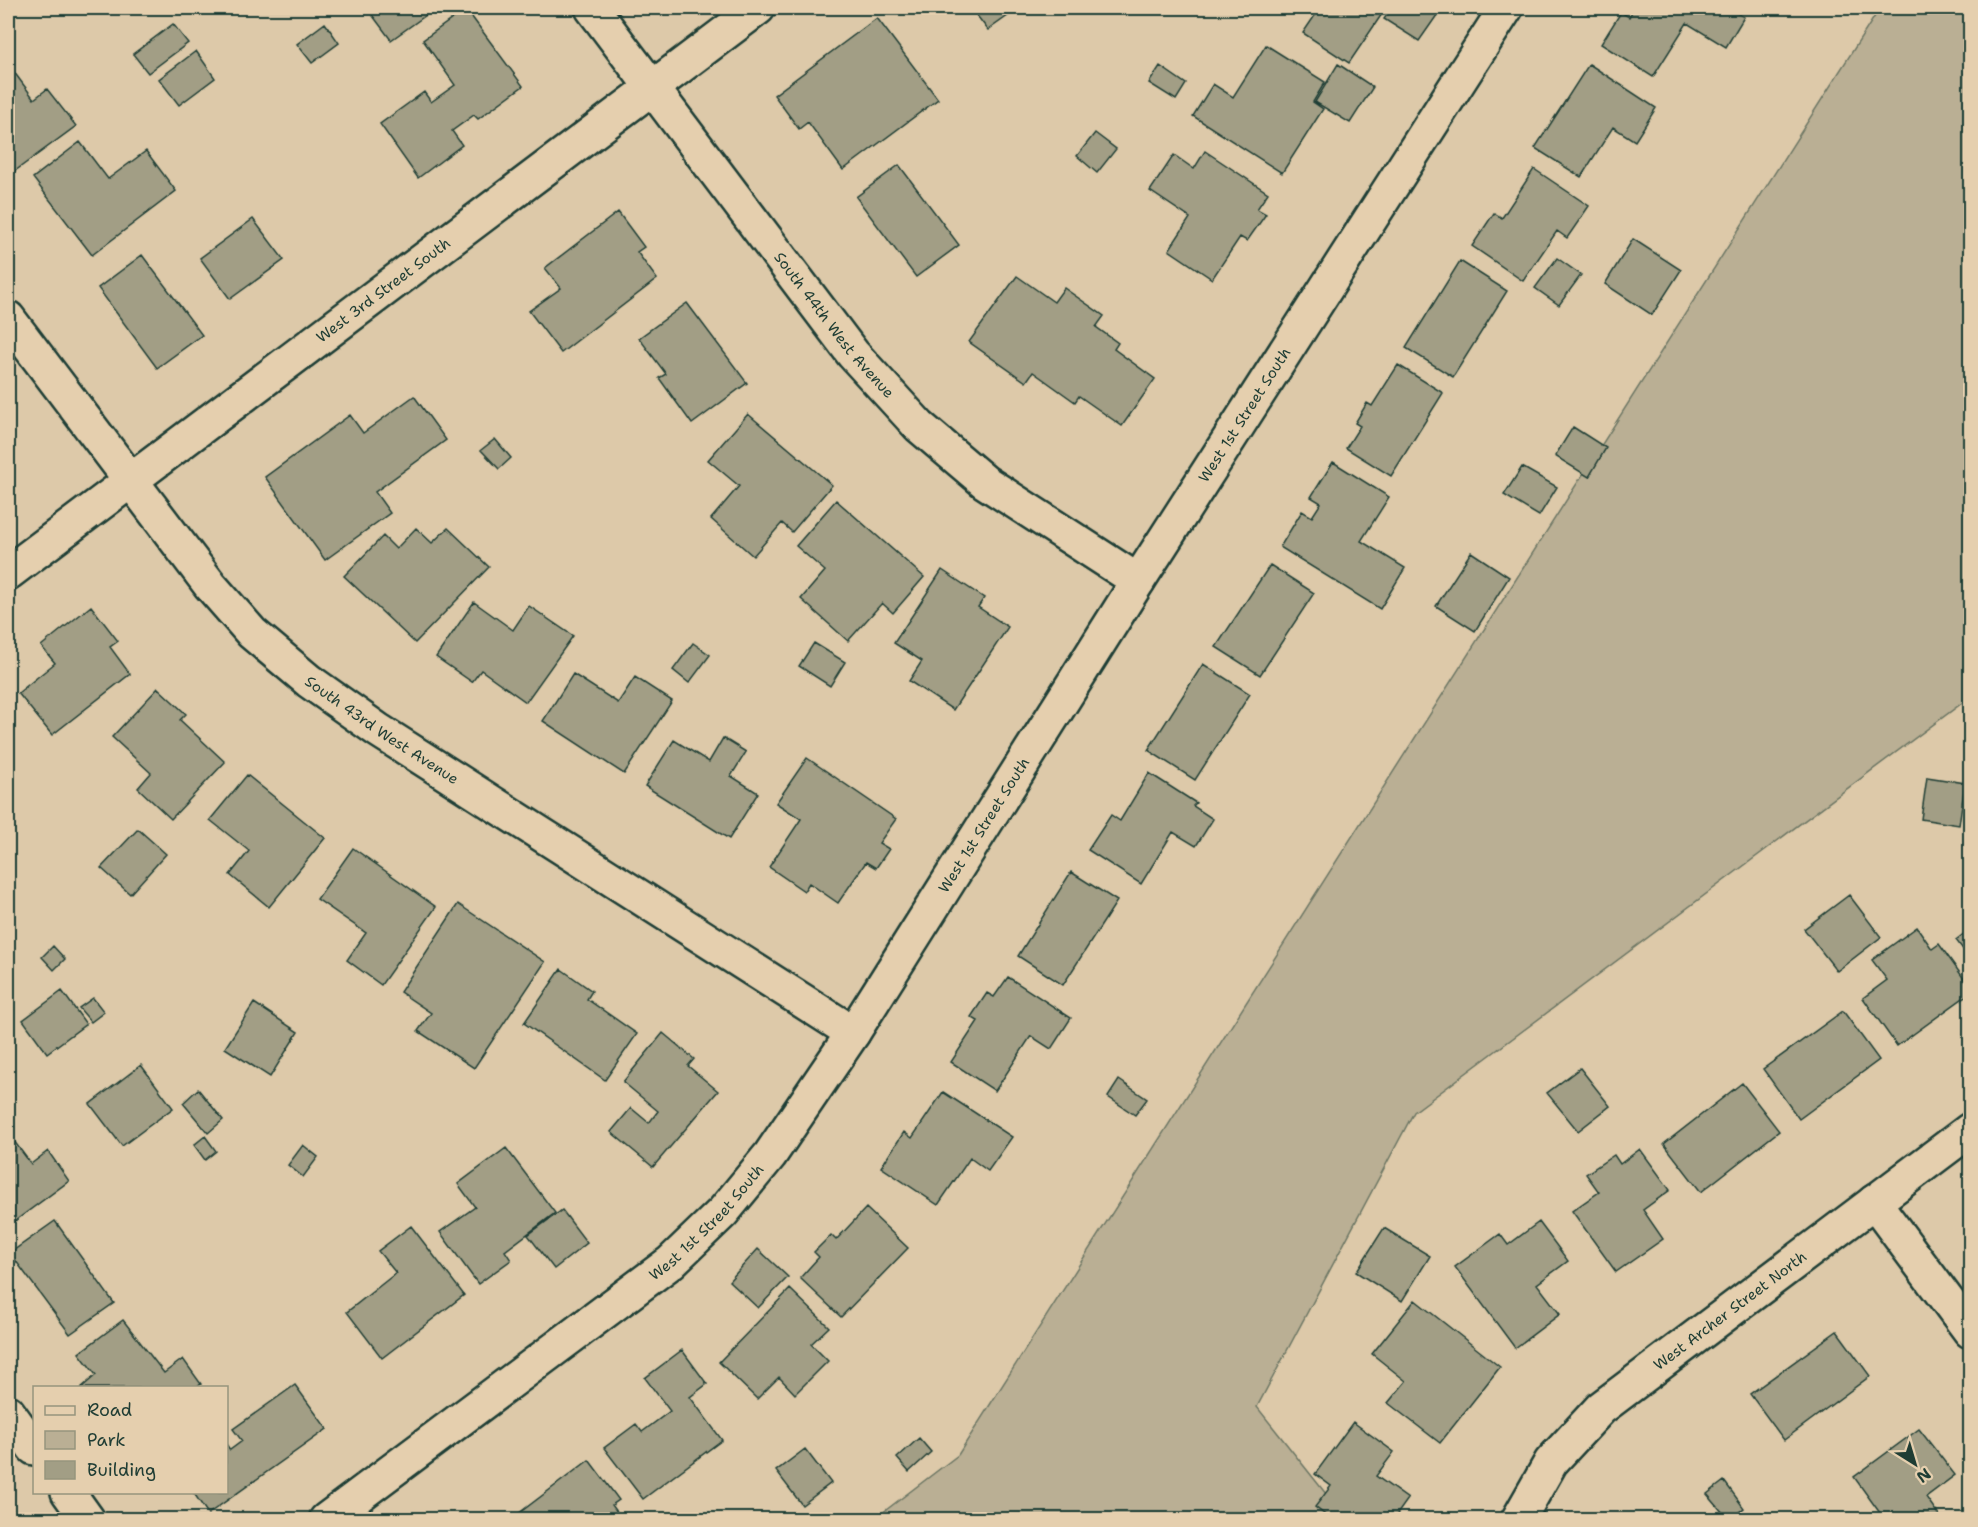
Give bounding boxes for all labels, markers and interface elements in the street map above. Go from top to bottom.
street label: West 3rd Street South [312,233,455,347]
street label: South 44th West Avenue [770,248,899,402]
street label: West 1st Street South [1194,344,1295,486]
street label: South 43rd West Avenue [301,671,463,789]
street label: West 1st Street South [934,754,1034,897]
street label: West 1st Street South [645,1160,768,1285]
street label: West Archer Street North [1650,1247,1811,1375]
legend [33,1386,228,1494]
text: Road [87,1398,132,1422]
text: Park [87,1428,126,1452]
north arrow [1885,1434,1945,1494]
text: Building [87,1458,156,1482]
text: N [1912,1463,1935,1488]

